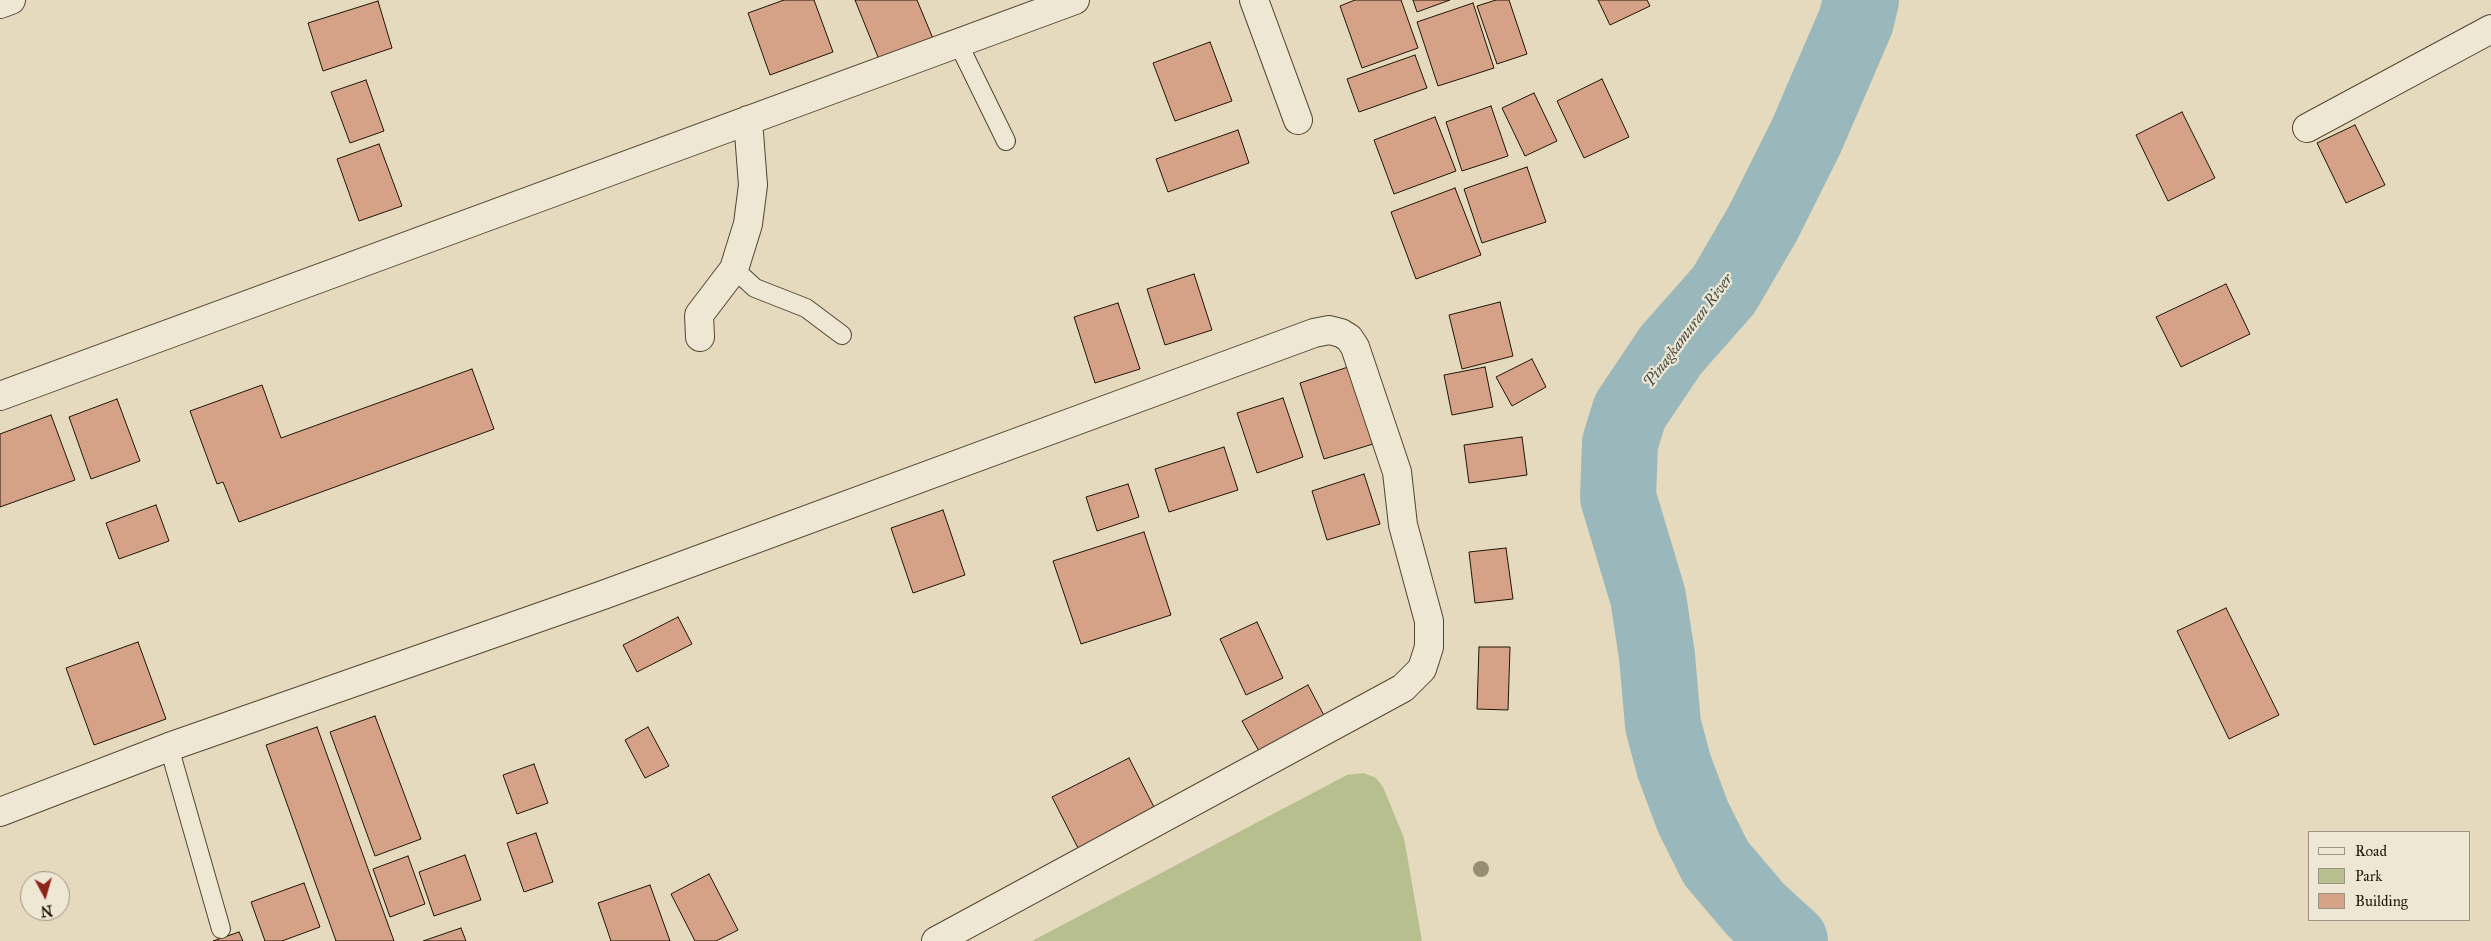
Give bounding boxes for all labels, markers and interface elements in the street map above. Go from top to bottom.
water label: Pinagkamuran River [1640,271,1738,391]
legend [2308,831,2471,921]
text: Road [2355,842,2387,860]
text: Park [2355,867,2382,885]
north arrow [20,871,70,921]
text: Building [2355,892,2408,910]
text: N [40,901,53,919]

